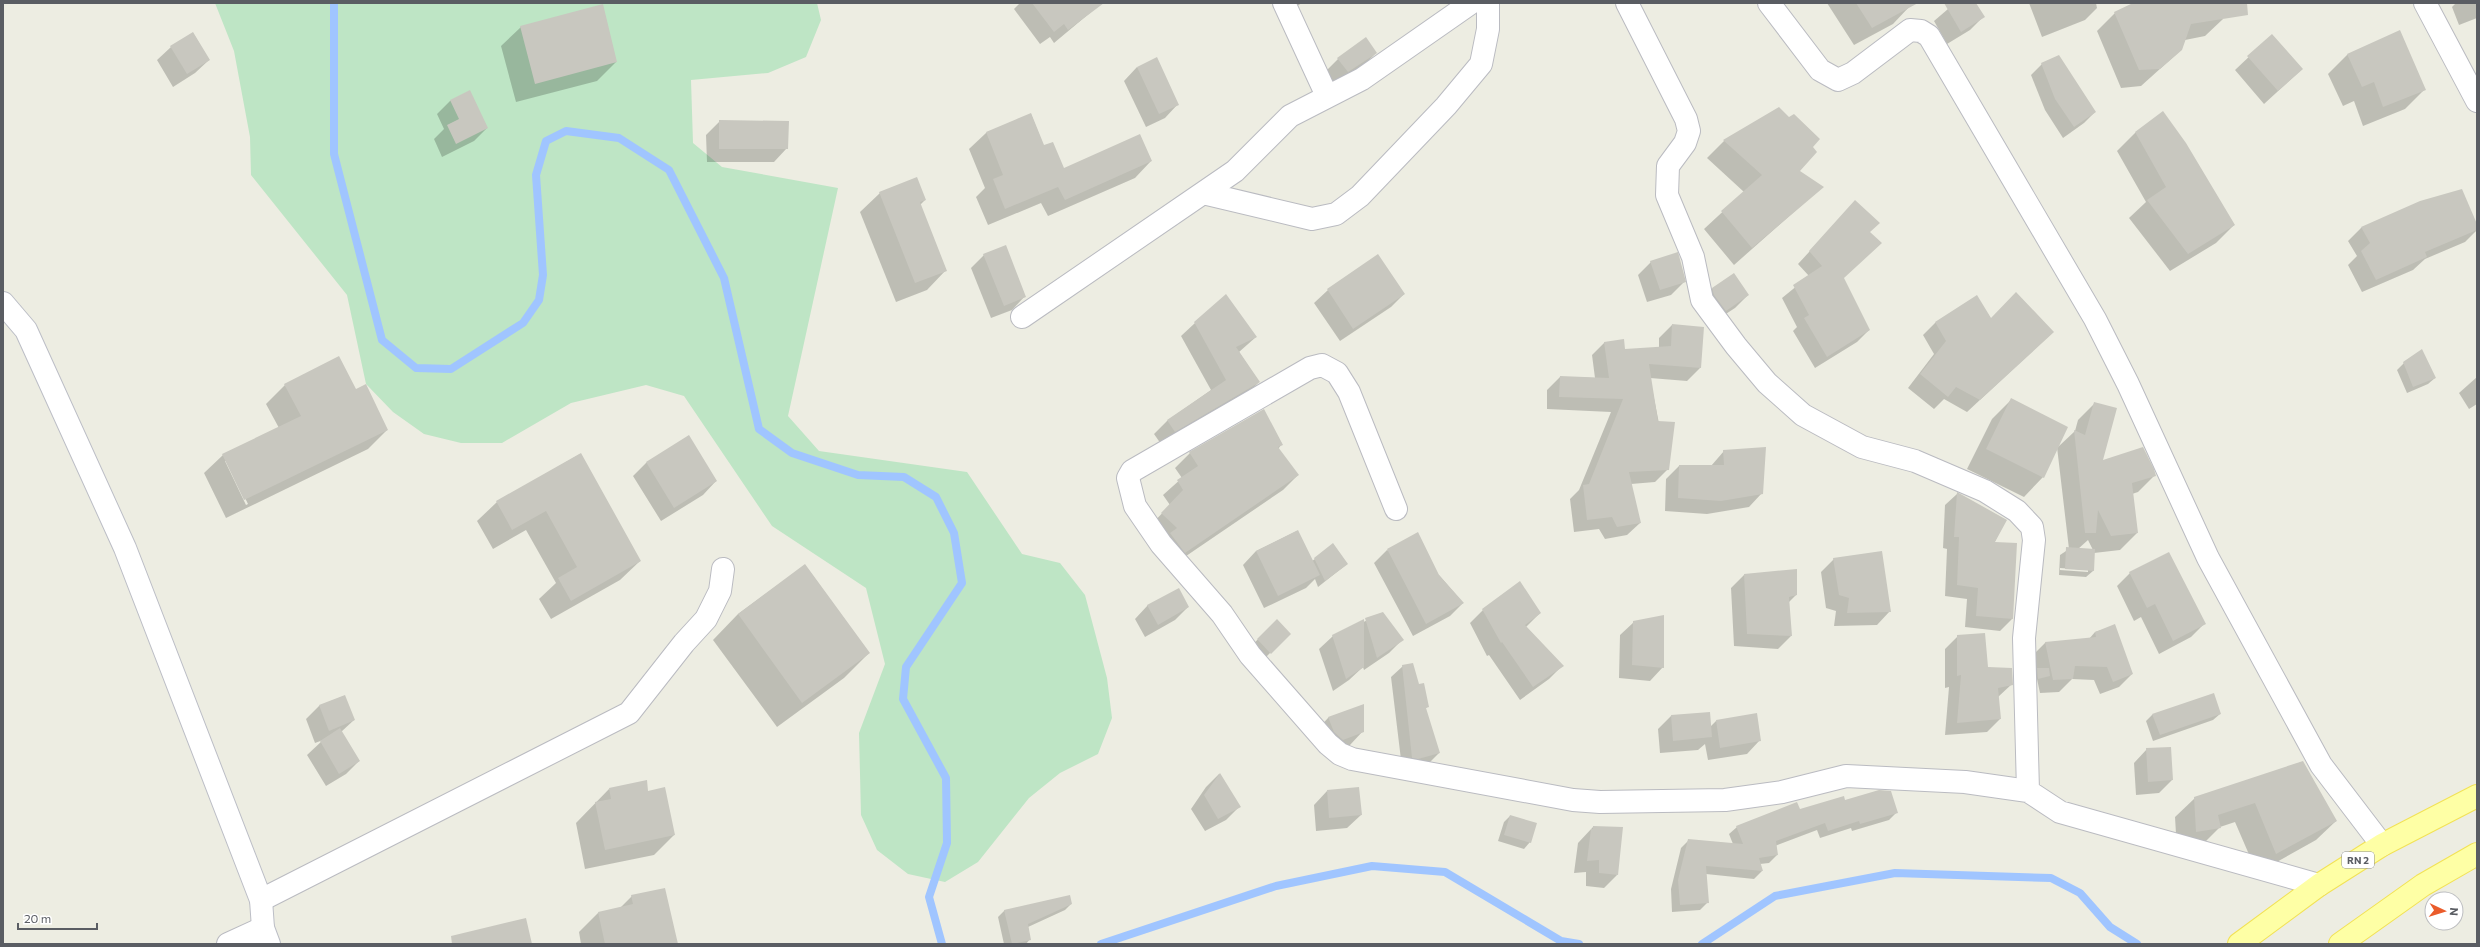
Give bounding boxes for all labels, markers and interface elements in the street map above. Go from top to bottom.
road number: RN 2 [2342,852,2374,868]
north arrow [2424,891,2464,931]
scale bar [18,905,97,931]
text: N [2448,907,2461,916]
text: 20 m [24,911,51,925]

